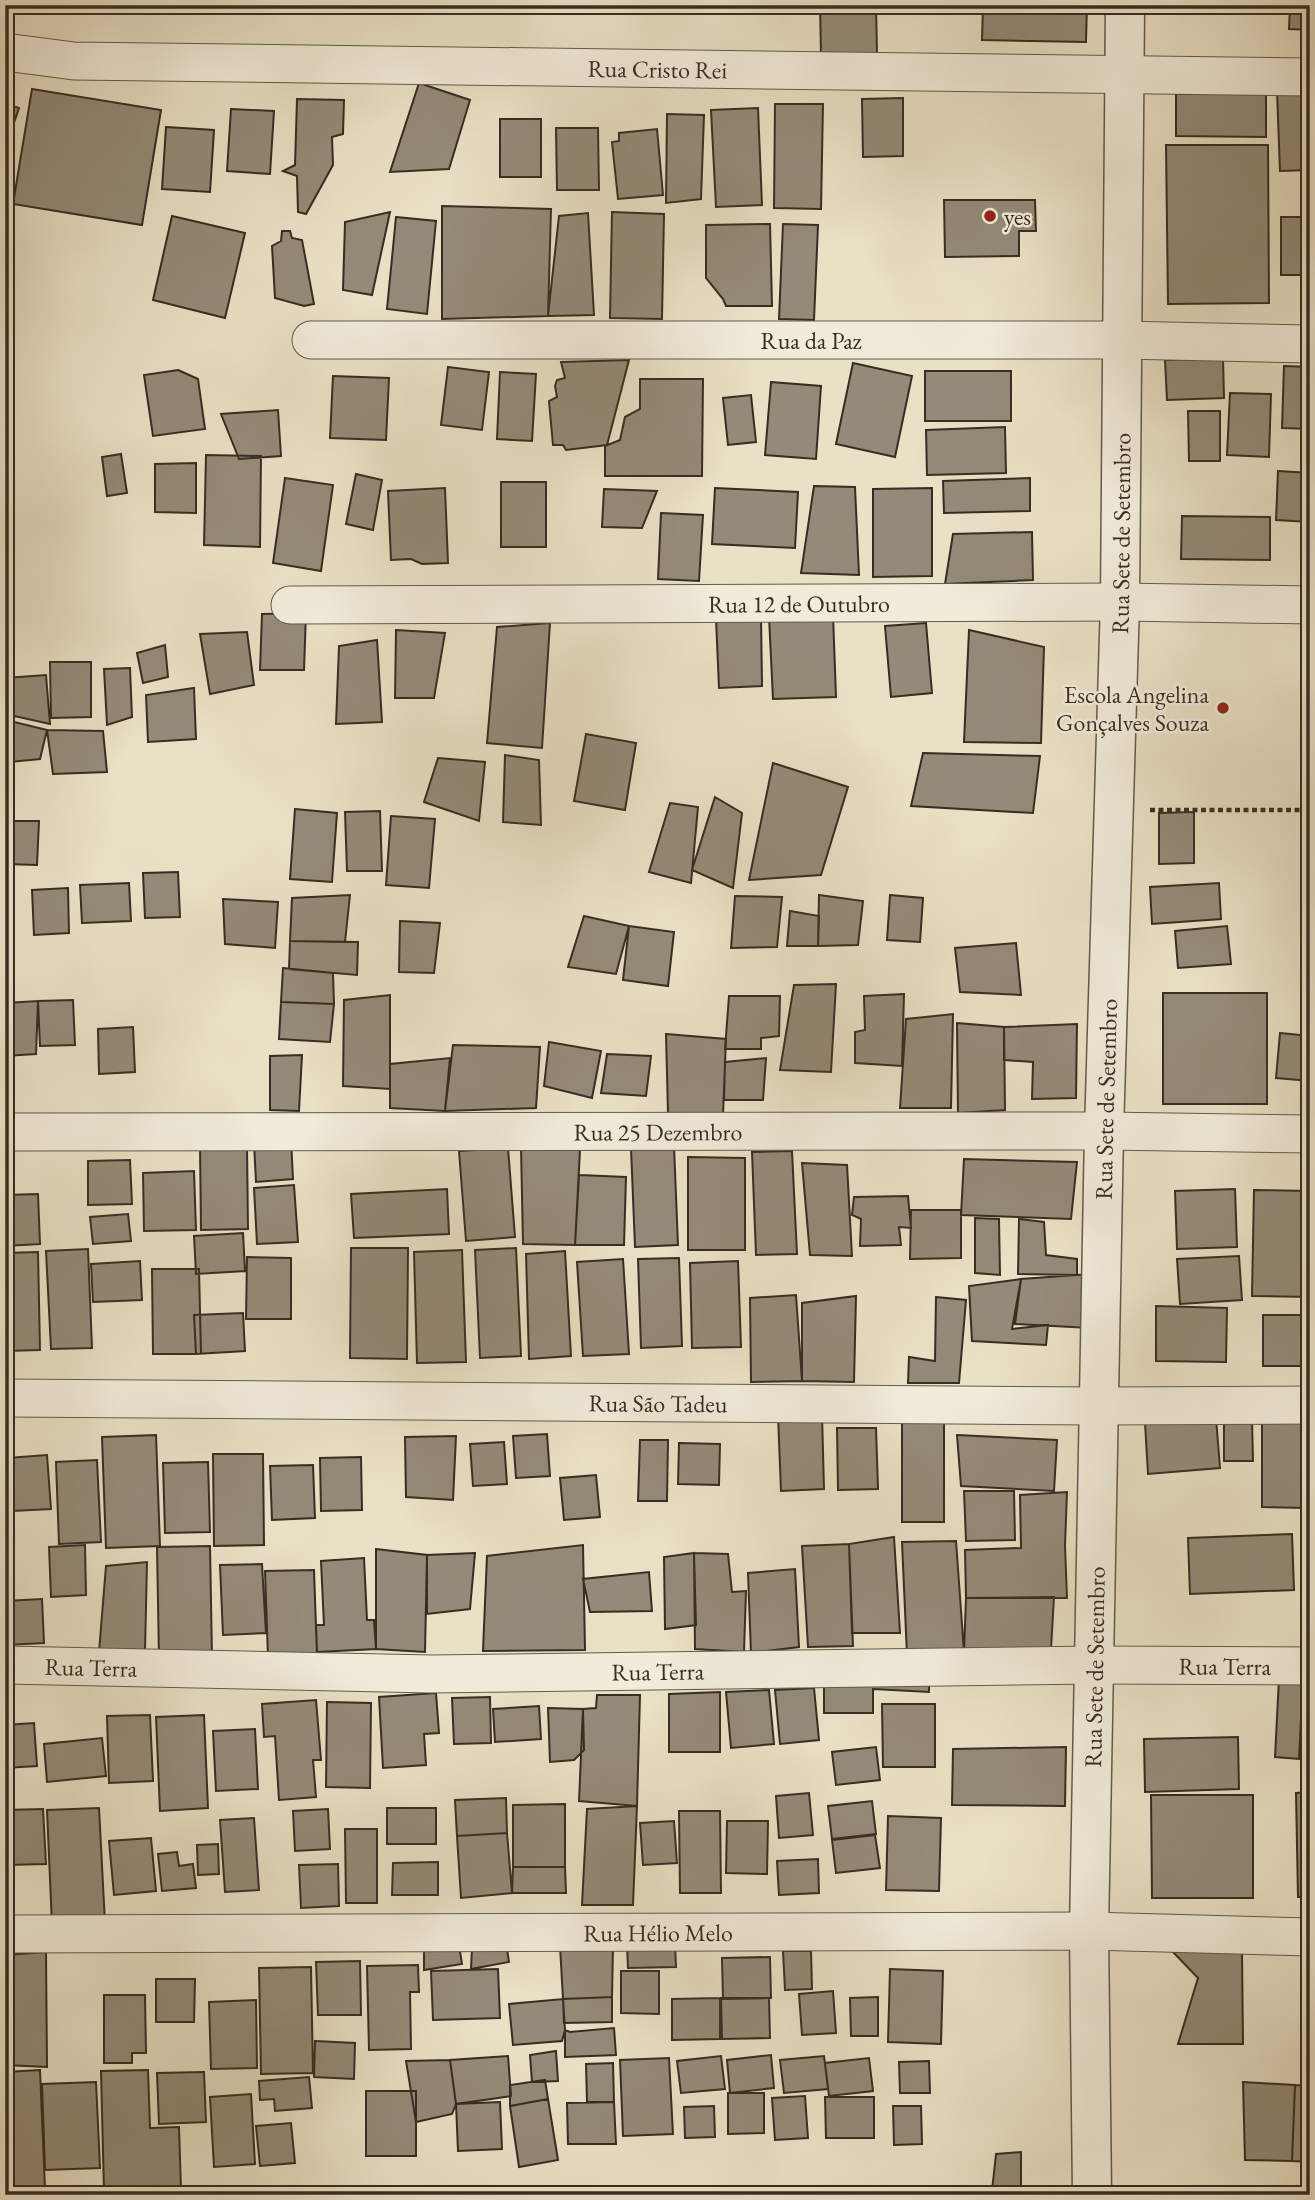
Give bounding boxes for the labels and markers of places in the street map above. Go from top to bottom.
place label: yes [1004,201,1031,232]
marker: yes [982,208,998,224]
place label: Escola Angelina Gonçalves Souza [1056,679,1209,738]
marker: Escola Angelina Gonçalves Souza [1215,700,1231,716]

